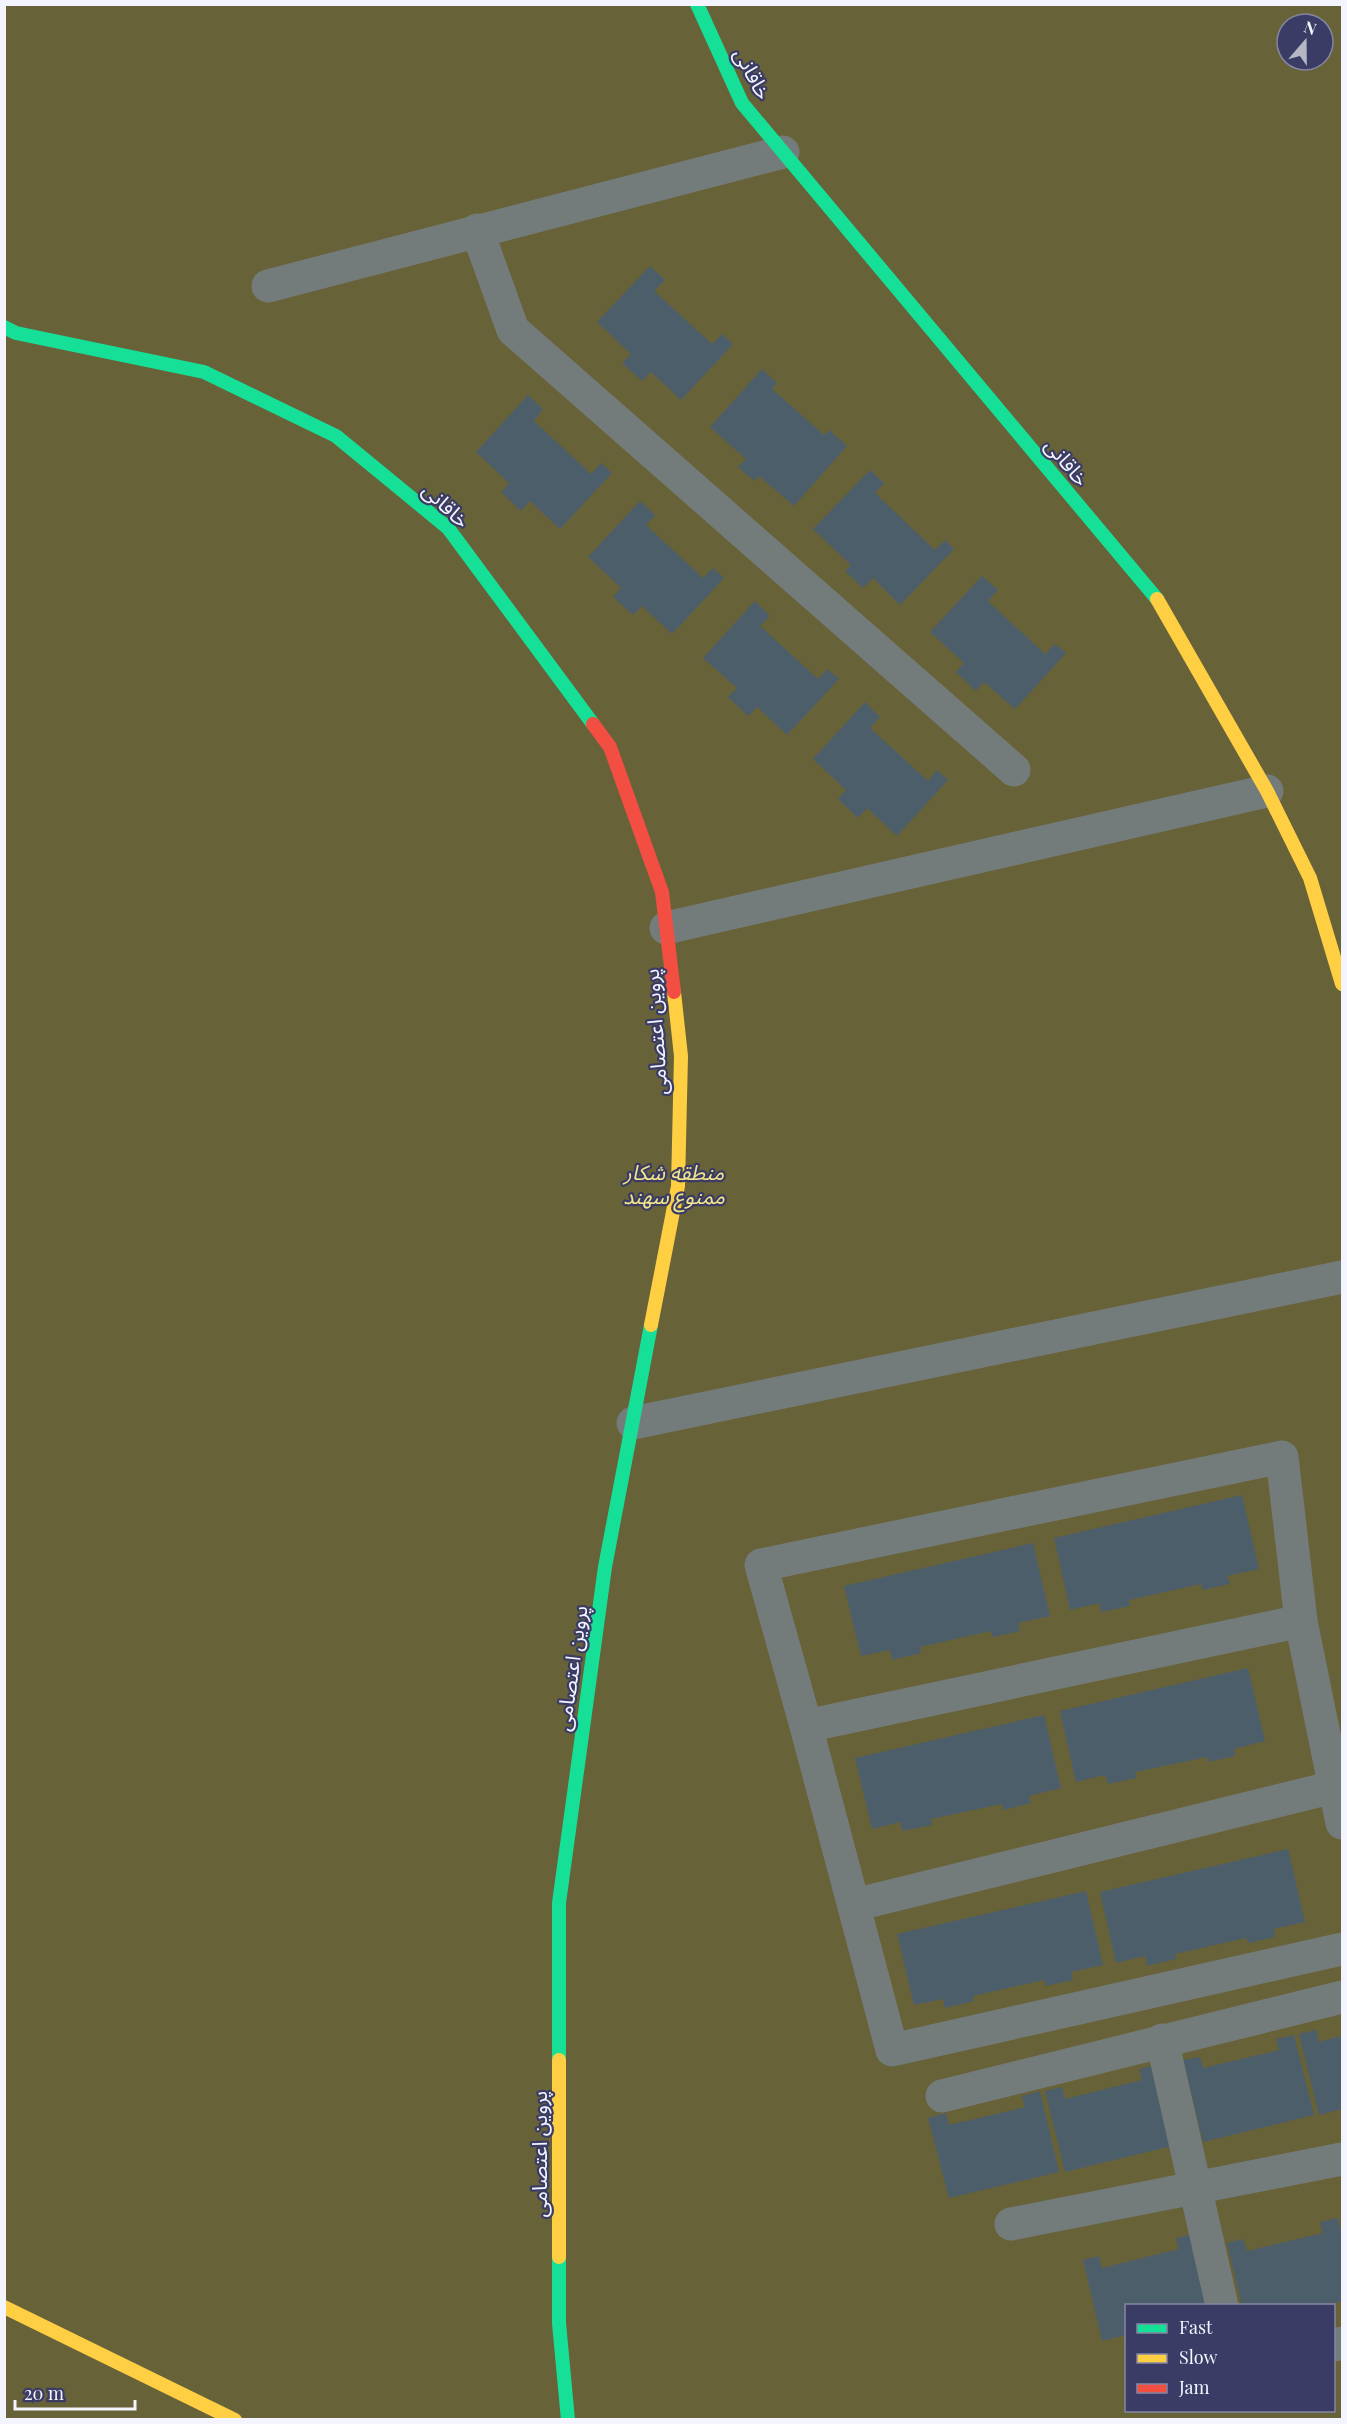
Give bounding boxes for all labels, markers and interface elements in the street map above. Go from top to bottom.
north arrow [1275,12,1335,72]
text: N [1301,16,1320,39]
street label: خاقانی [729,42,779,104]
street label: خاقانی [1040,431,1096,491]
street label: خاقانی [417,475,477,533]
street label: پروین اعتصامی [636,968,674,1096]
park label: منطقه شکار ممنوع سهند [622,1157,725,1213]
street label: پروین اعتصامی [547,1603,594,1733]
street label: پروین اعتصامی [524,2091,553,2217]
legend [1125,2304,1335,2412]
text: Fast [1179,2315,1213,2339]
text: Slow [1179,2345,1217,2369]
scale bar [15,2373,135,2411]
text: Jam [1178,2375,1209,2399]
text: 20 m [24,2381,64,2405]

